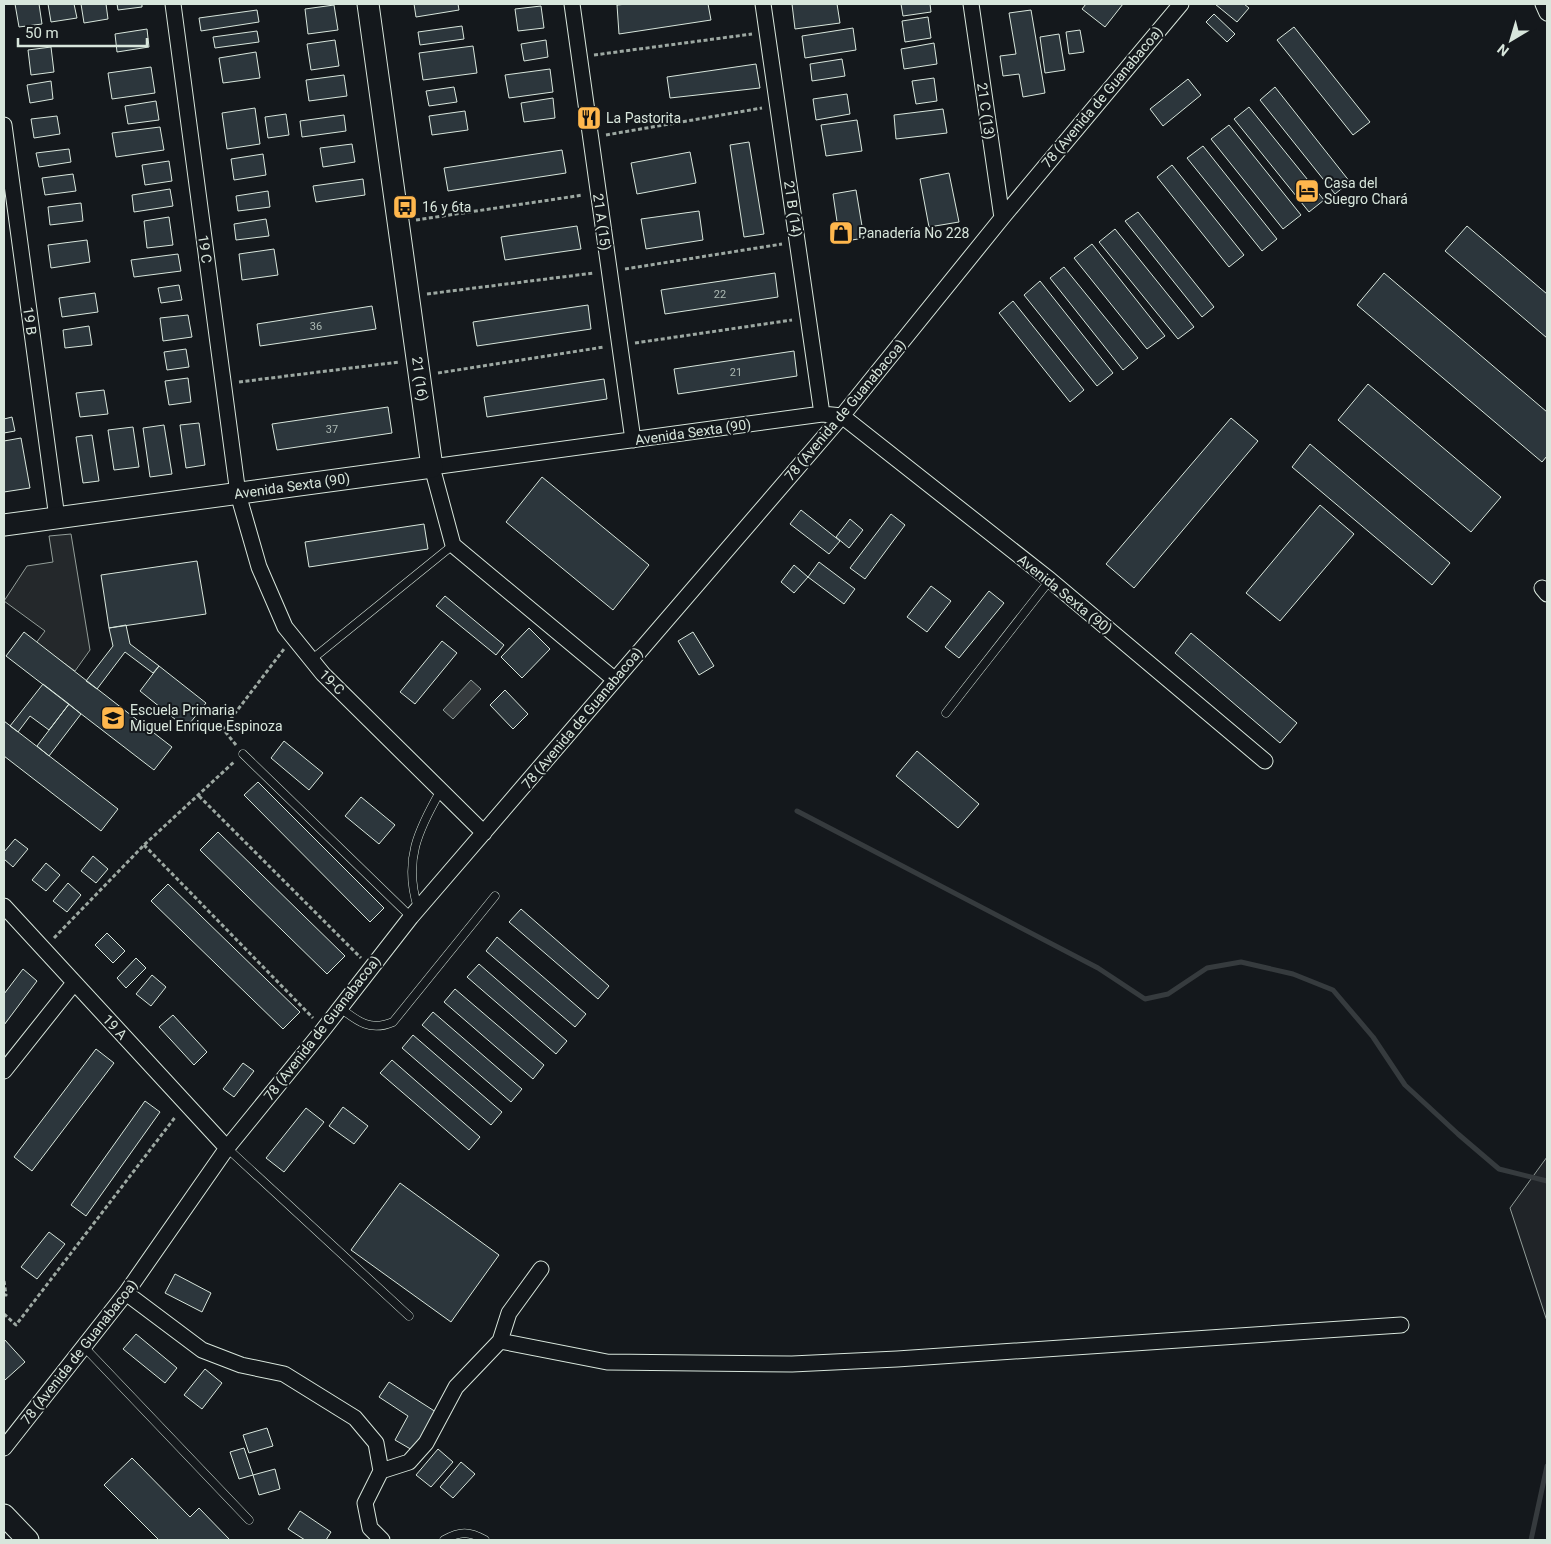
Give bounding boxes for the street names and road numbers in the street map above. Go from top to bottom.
street label: 78 (Avenida de Guanabacoa) [1038,23,1167,171]
street label: 21 C (13) [973,82,998,141]
street label: 21 B (14) [780,180,805,238]
street label: 21 A (15) [589,193,614,252]
street label: 19 C [195,234,215,264]
street label: 19 B [20,306,40,336]
street label: 78 (Avenida de Guanabacoa) [781,336,910,484]
street label: 21 (16) [408,356,431,402]
street label: Avenida Sexta (90) [634,416,752,449]
street label: Avenida Sexta (90) [233,470,351,503]
street label: Avenida Sexta (90) [1014,551,1115,638]
street label: 78 (Avenida de Guanabacoa) [518,644,647,792]
street label: 19-C [316,666,348,698]
street label: 78 (Avenida de Guanabacoa) [260,952,384,1104]
street label: 19 A [99,1011,131,1043]
street label: 78 (Avenida de Guanabacoa) [17,1276,141,1428]

